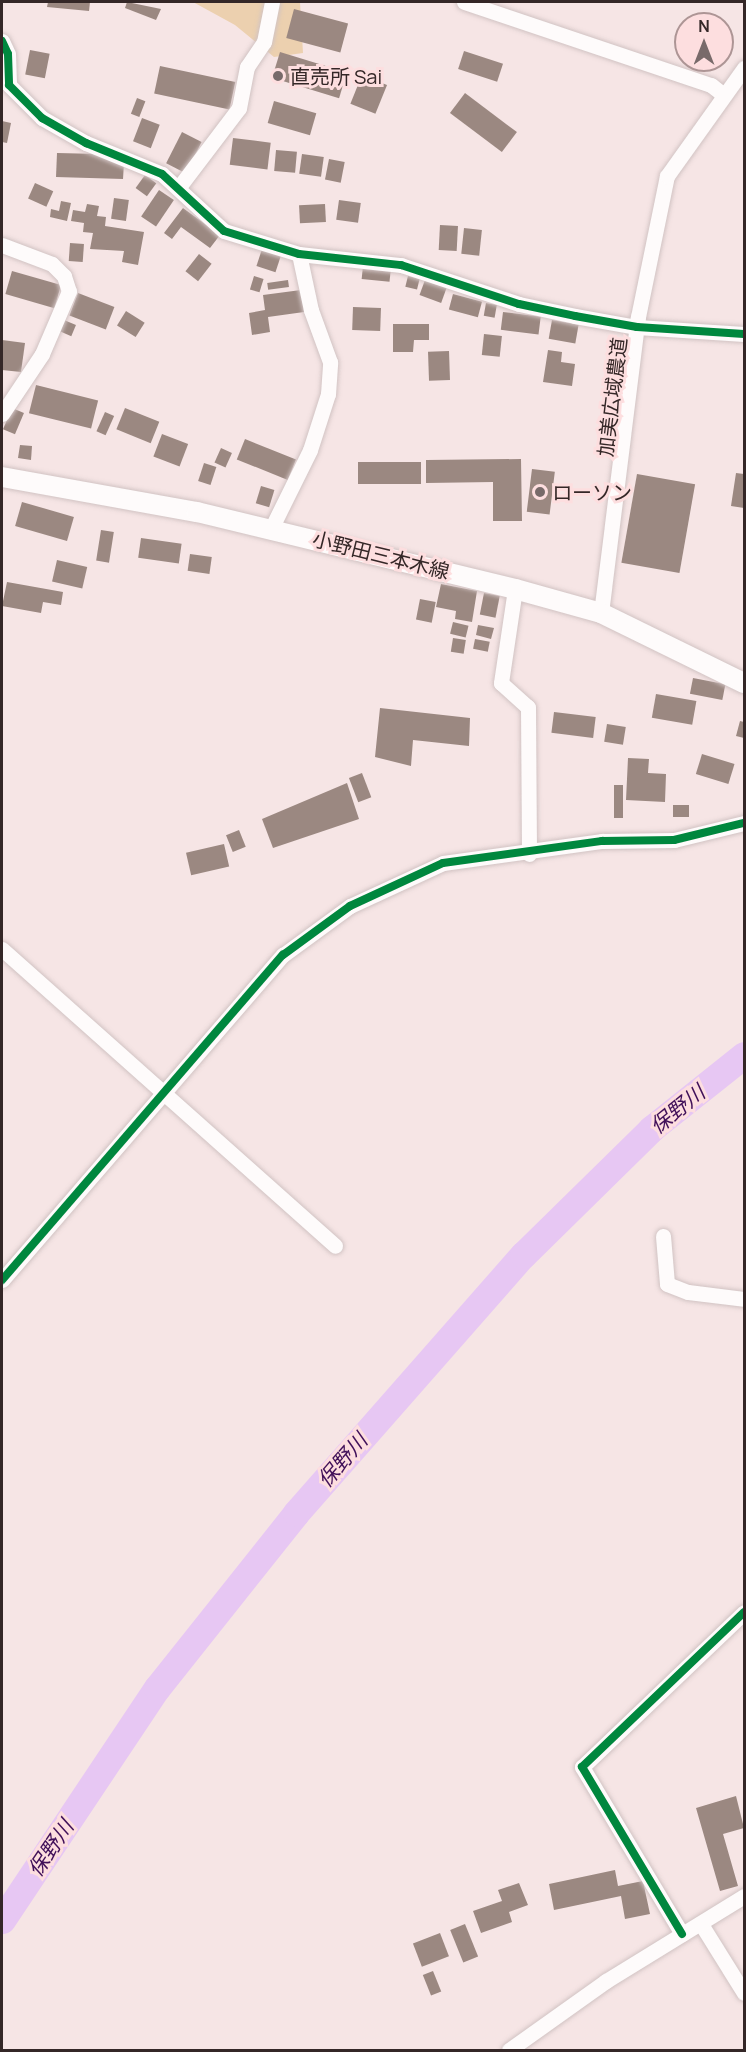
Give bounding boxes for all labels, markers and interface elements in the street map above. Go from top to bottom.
north arrow [674,12,734,72]
text: N [698,15,710,37]
place label: 直売所 Sai [290,64,382,88]
marker: 直売所 Sai [271,69,285,83]
street label: 加美広域農道 [593,336,631,458]
place label: ローソン [552,480,632,504]
marker: ローソン [533,485,547,499]
street label: 小野田三本木線 [310,526,452,584]
water label: 保野川 [645,1079,709,1139]
water label: 保野川 [312,1428,372,1492]
water label: 保野川 [22,1815,78,1881]

